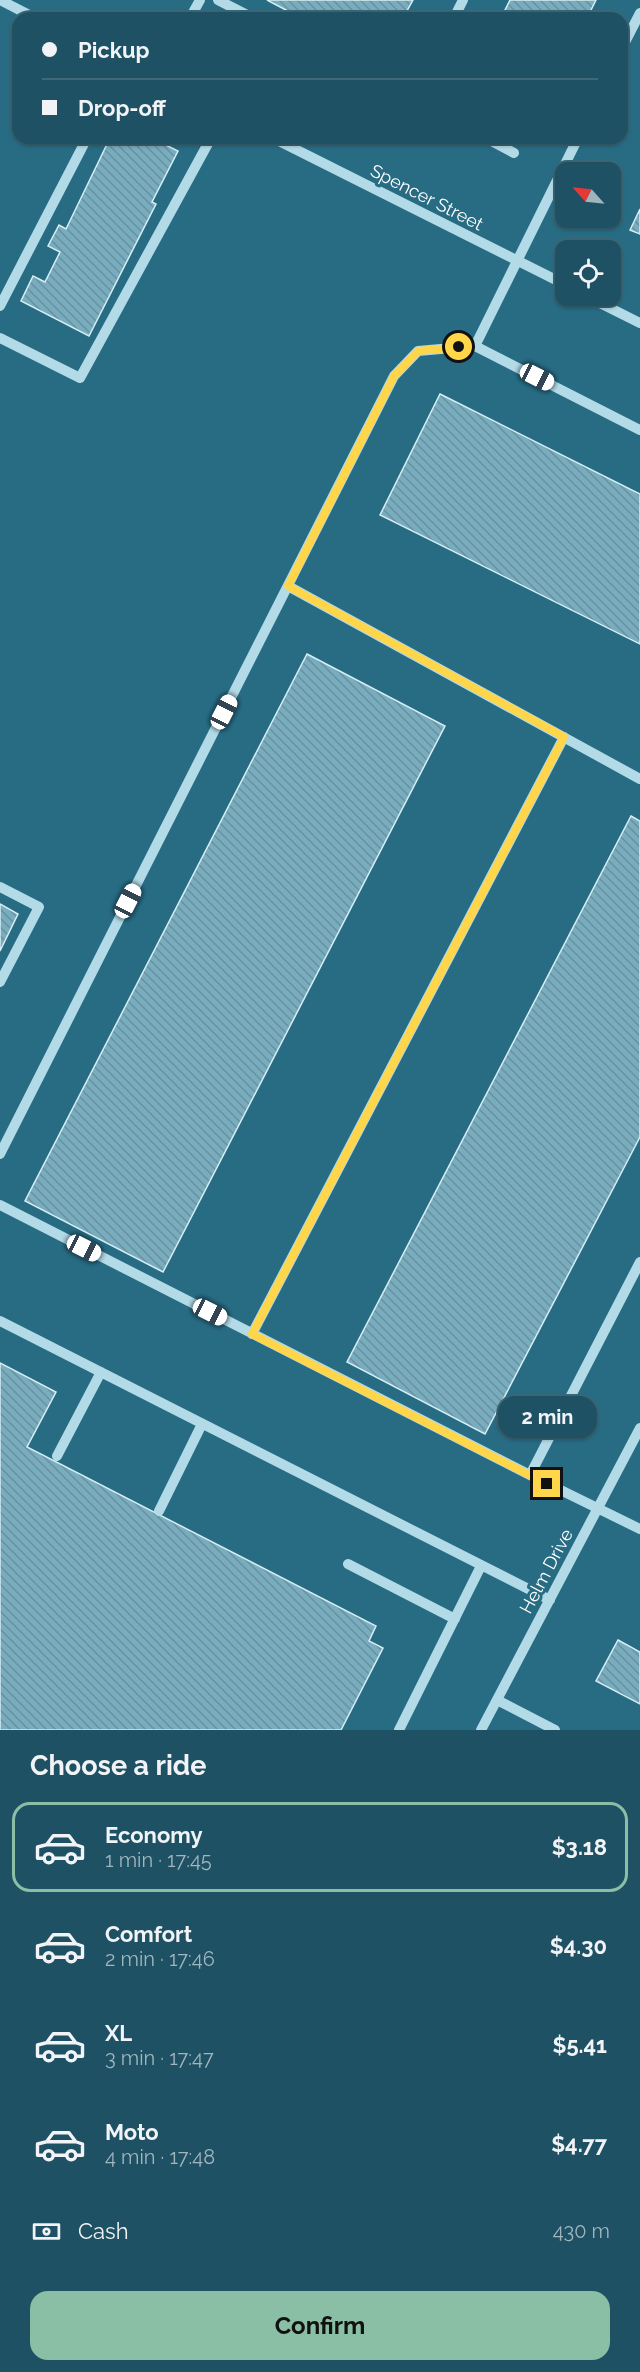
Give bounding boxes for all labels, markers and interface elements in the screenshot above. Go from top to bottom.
text: Pickup [78,37,150,63]
text: Drop-off [78,95,166,121]
street label: Spencer Street [367,160,487,234]
north arrow [555,162,621,228]
map controls [555,162,621,306]
button: locate [555,240,621,306]
route start [445,333,472,360]
car [517,361,557,393]
car [208,692,240,732]
car [112,881,144,921]
car [64,1232,104,1264]
car [190,1296,230,1328]
callout: 2 min [498,1397,596,1439]
text: 2 min [522,1405,573,1429]
route end [533,1470,560,1497]
street label: Helm Drive [515,1525,577,1617]
text: Choose a ride [30,1750,206,1781]
icon: car [33,1820,87,1874]
text: Economy [105,1822,203,1848]
text: $3.18 [552,1834,607,1860]
text: 1 min · 17:45 [105,1848,212,1872]
icon: car [33,1919,87,1973]
text: Comfort [105,1921,192,1947]
text: $4.30 [550,1933,607,1959]
text: 2 min · 17:46 [105,1947,215,1971]
icon: car [33,2018,87,2072]
text: XL [105,2020,132,2046]
text: $5.41 [552,2032,607,2058]
text: 3 min · 17:47 [105,2046,214,2070]
icon: car [33,2117,87,2171]
text: Moto [105,2119,159,2145]
text: $4.77 [551,2131,607,2157]
text: 4 min · 17:48 [105,2145,215,2169]
icon: cash [30,2215,63,2248]
text: Cash [78,2218,129,2244]
text: 430 m [553,2219,610,2243]
button: Confirm [30,2291,610,2360]

